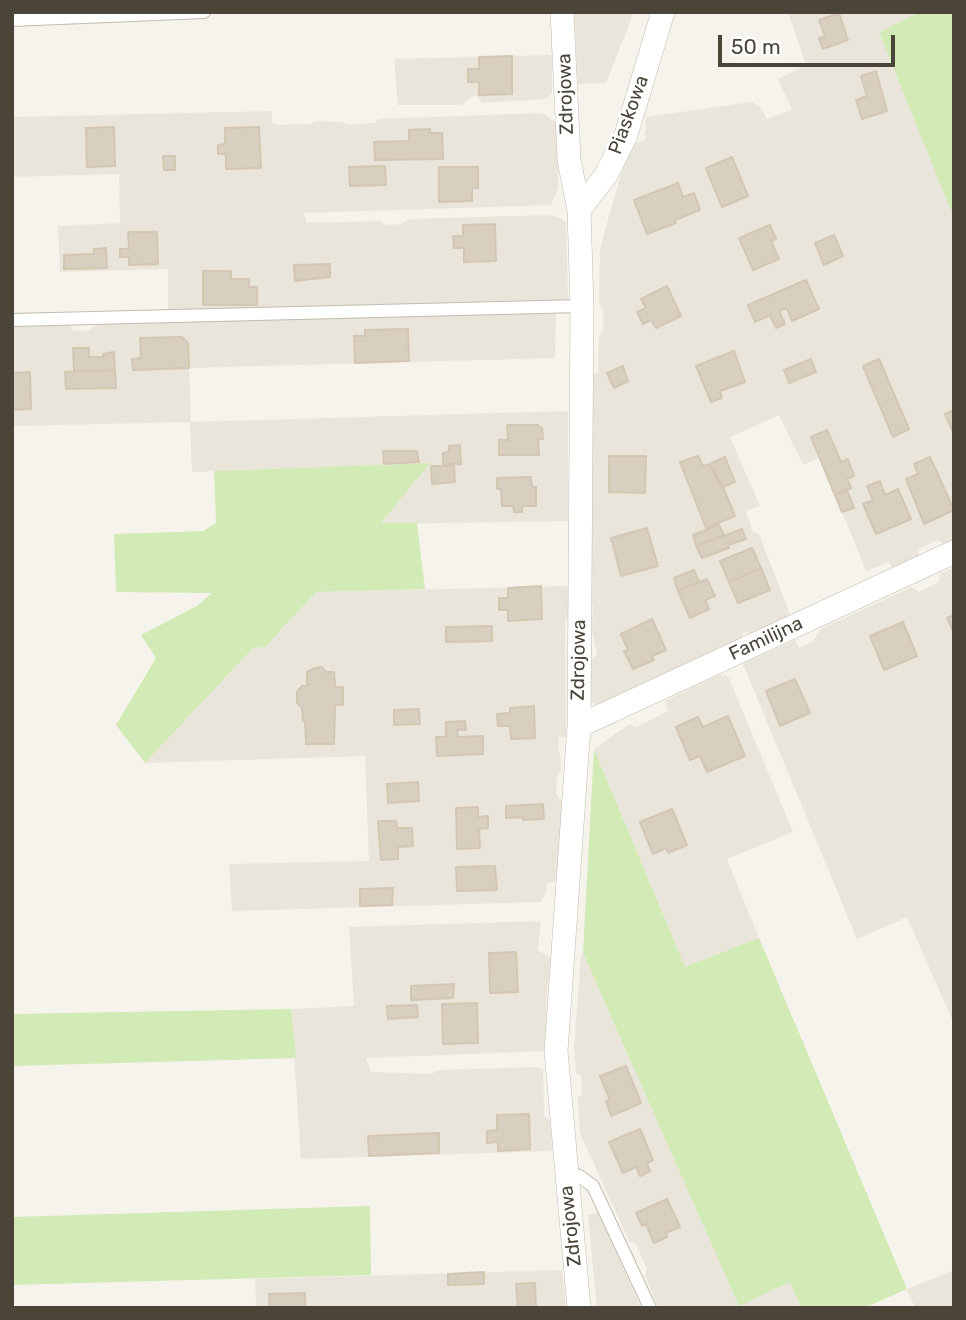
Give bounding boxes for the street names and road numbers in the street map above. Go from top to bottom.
street label: Zdrojowa [553,53,579,135]
street label: Piaskowa [604,72,654,158]
street label: Familijna [726,612,806,666]
street label: Zdrojowa [567,619,591,701]
street label: Zdrojowa [555,1184,587,1268]

